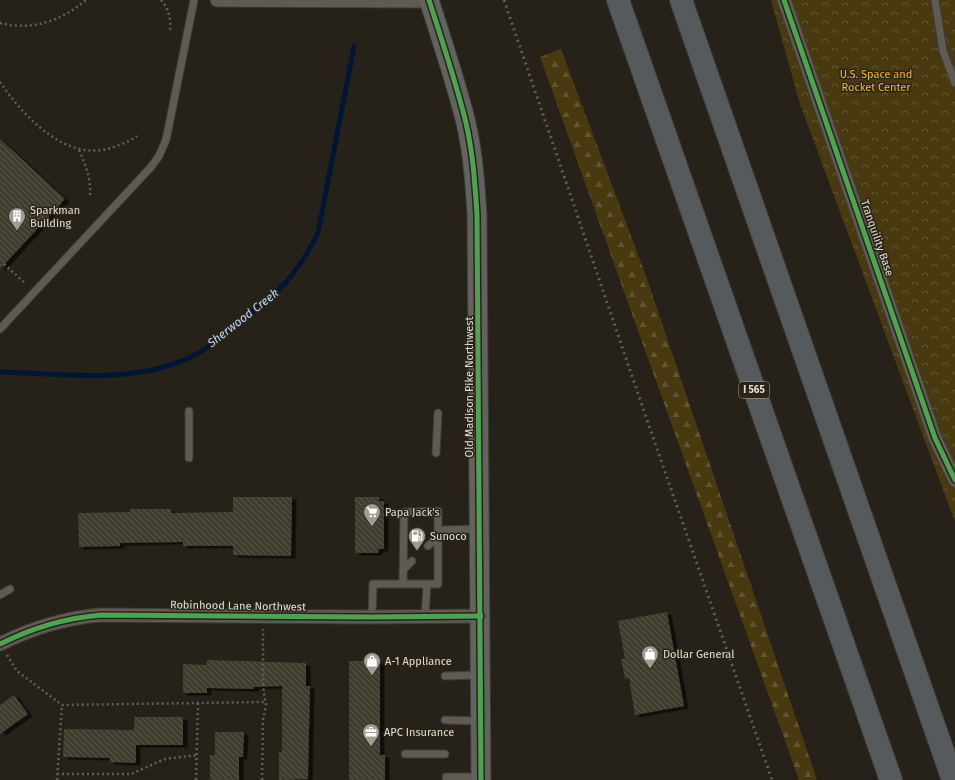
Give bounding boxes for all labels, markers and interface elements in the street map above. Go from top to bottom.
park label: U.S. Space and Rocket Center [840,68,912,94]
street label: Tranquility Base [858,198,896,278]
place label: Sparkman Building [30,204,80,230]
building icon: Sparkman Building [7,206,27,231]
water label: Sherwood Creek [204,286,282,351]
street label: Old Madison Pike Northwest [463,317,476,457]
road number: I 565 [739,382,769,398]
supermarket icon: Papa Jack's [362,502,382,527]
place label: Papa Jack's [385,506,440,519]
fuel station icon: Sunoco [407,526,427,551]
place label: Sunoco [430,530,467,543]
street label: Robinhood Lane Northwest [170,598,306,614]
shop icon: Dollar General [640,644,660,669]
place label: Dollar General [663,648,734,661]
shop icon: A-1 Appliance [362,651,382,676]
place label: A-1 Appliance [385,655,452,668]
office icon: APC Insurance [361,722,381,747]
place label: APC Insurance [384,726,454,739]

